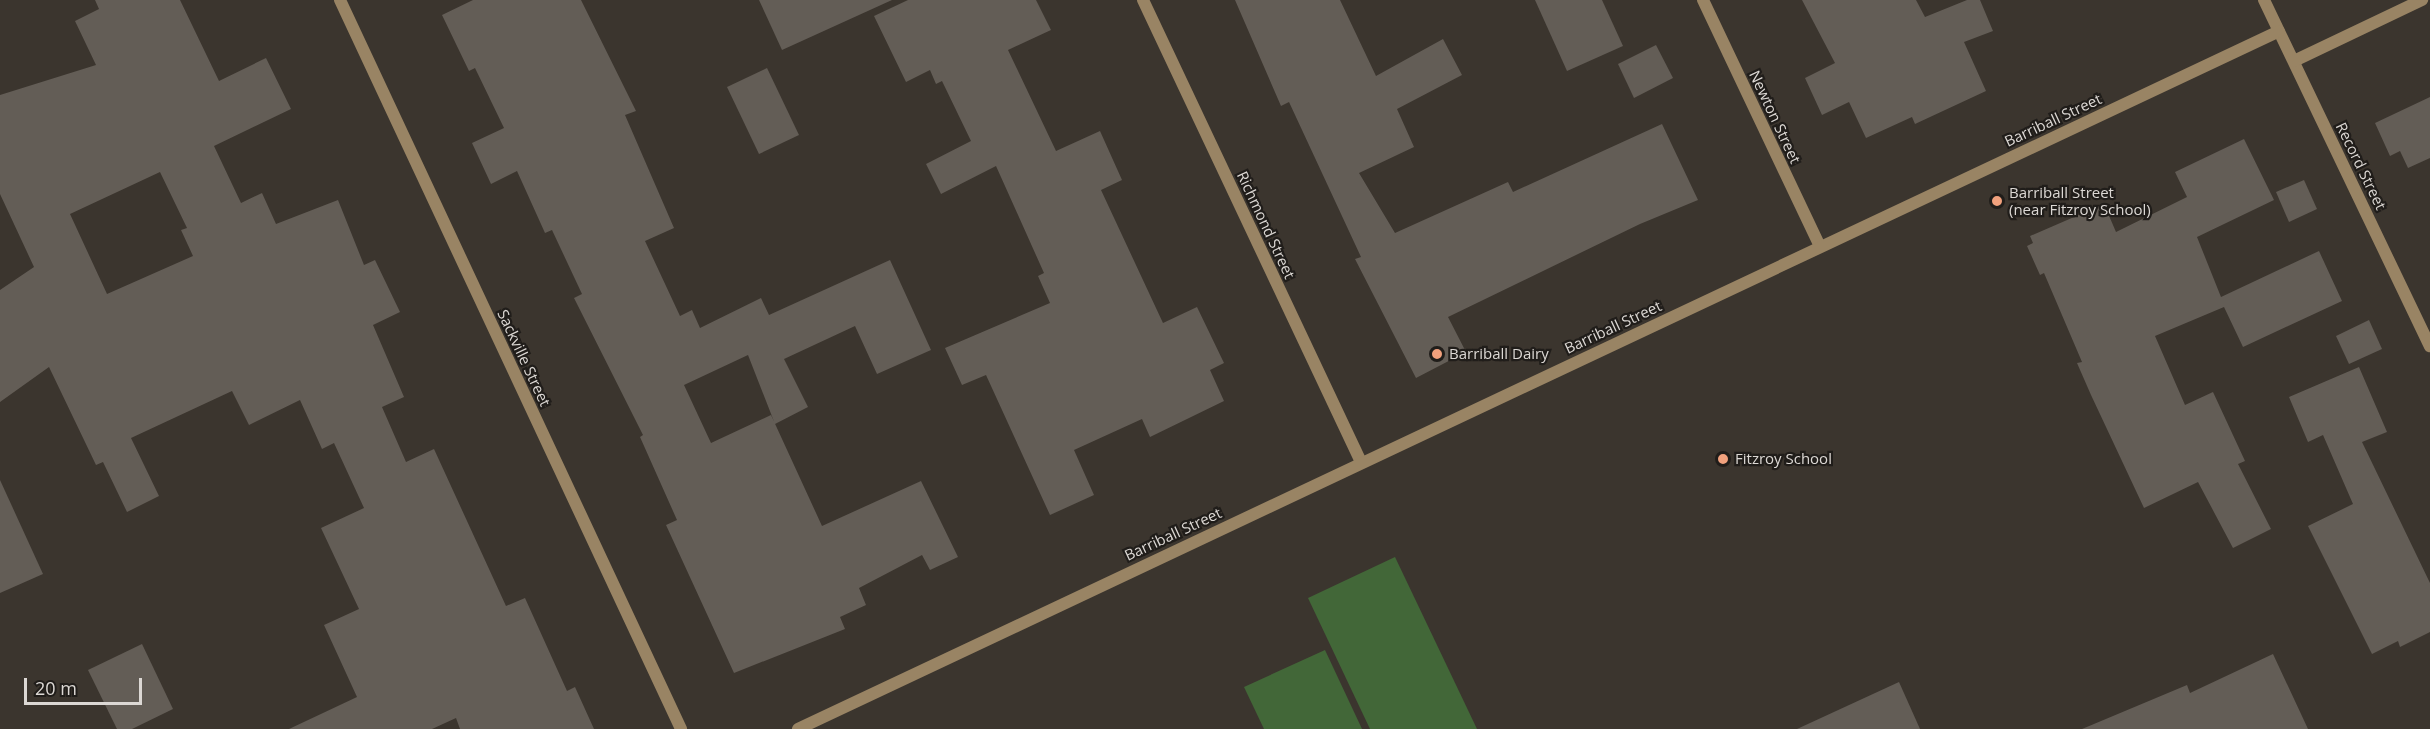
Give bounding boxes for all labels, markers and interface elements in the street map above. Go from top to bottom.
street label: Newton Street [1746,68,1804,166]
street label: Barriball Street [2002,90,2104,150]
street label: Record Street [2332,119,2390,213]
street label: Richmond Street [1233,168,1299,282]
place label: Barriball Street (near Fitzroy School) [2009,183,2151,218]
marker: Barriball Street (near Fitzroy School) [1990,194,2004,208]
street label: Barriball Street [1562,297,1664,357]
street label: Sackville Street [494,307,554,409]
place label: Barriball Dairy [1449,345,1549,363]
marker: Barriball Dairy [1430,347,1444,361]
place label: Fitzroy School [1735,450,1832,468]
marker: Fitzroy School [1716,452,1730,466]
street label: Barriball Street [1122,504,1224,564]
scale bar [27,666,146,704]
text: 20 m [35,676,77,700]

